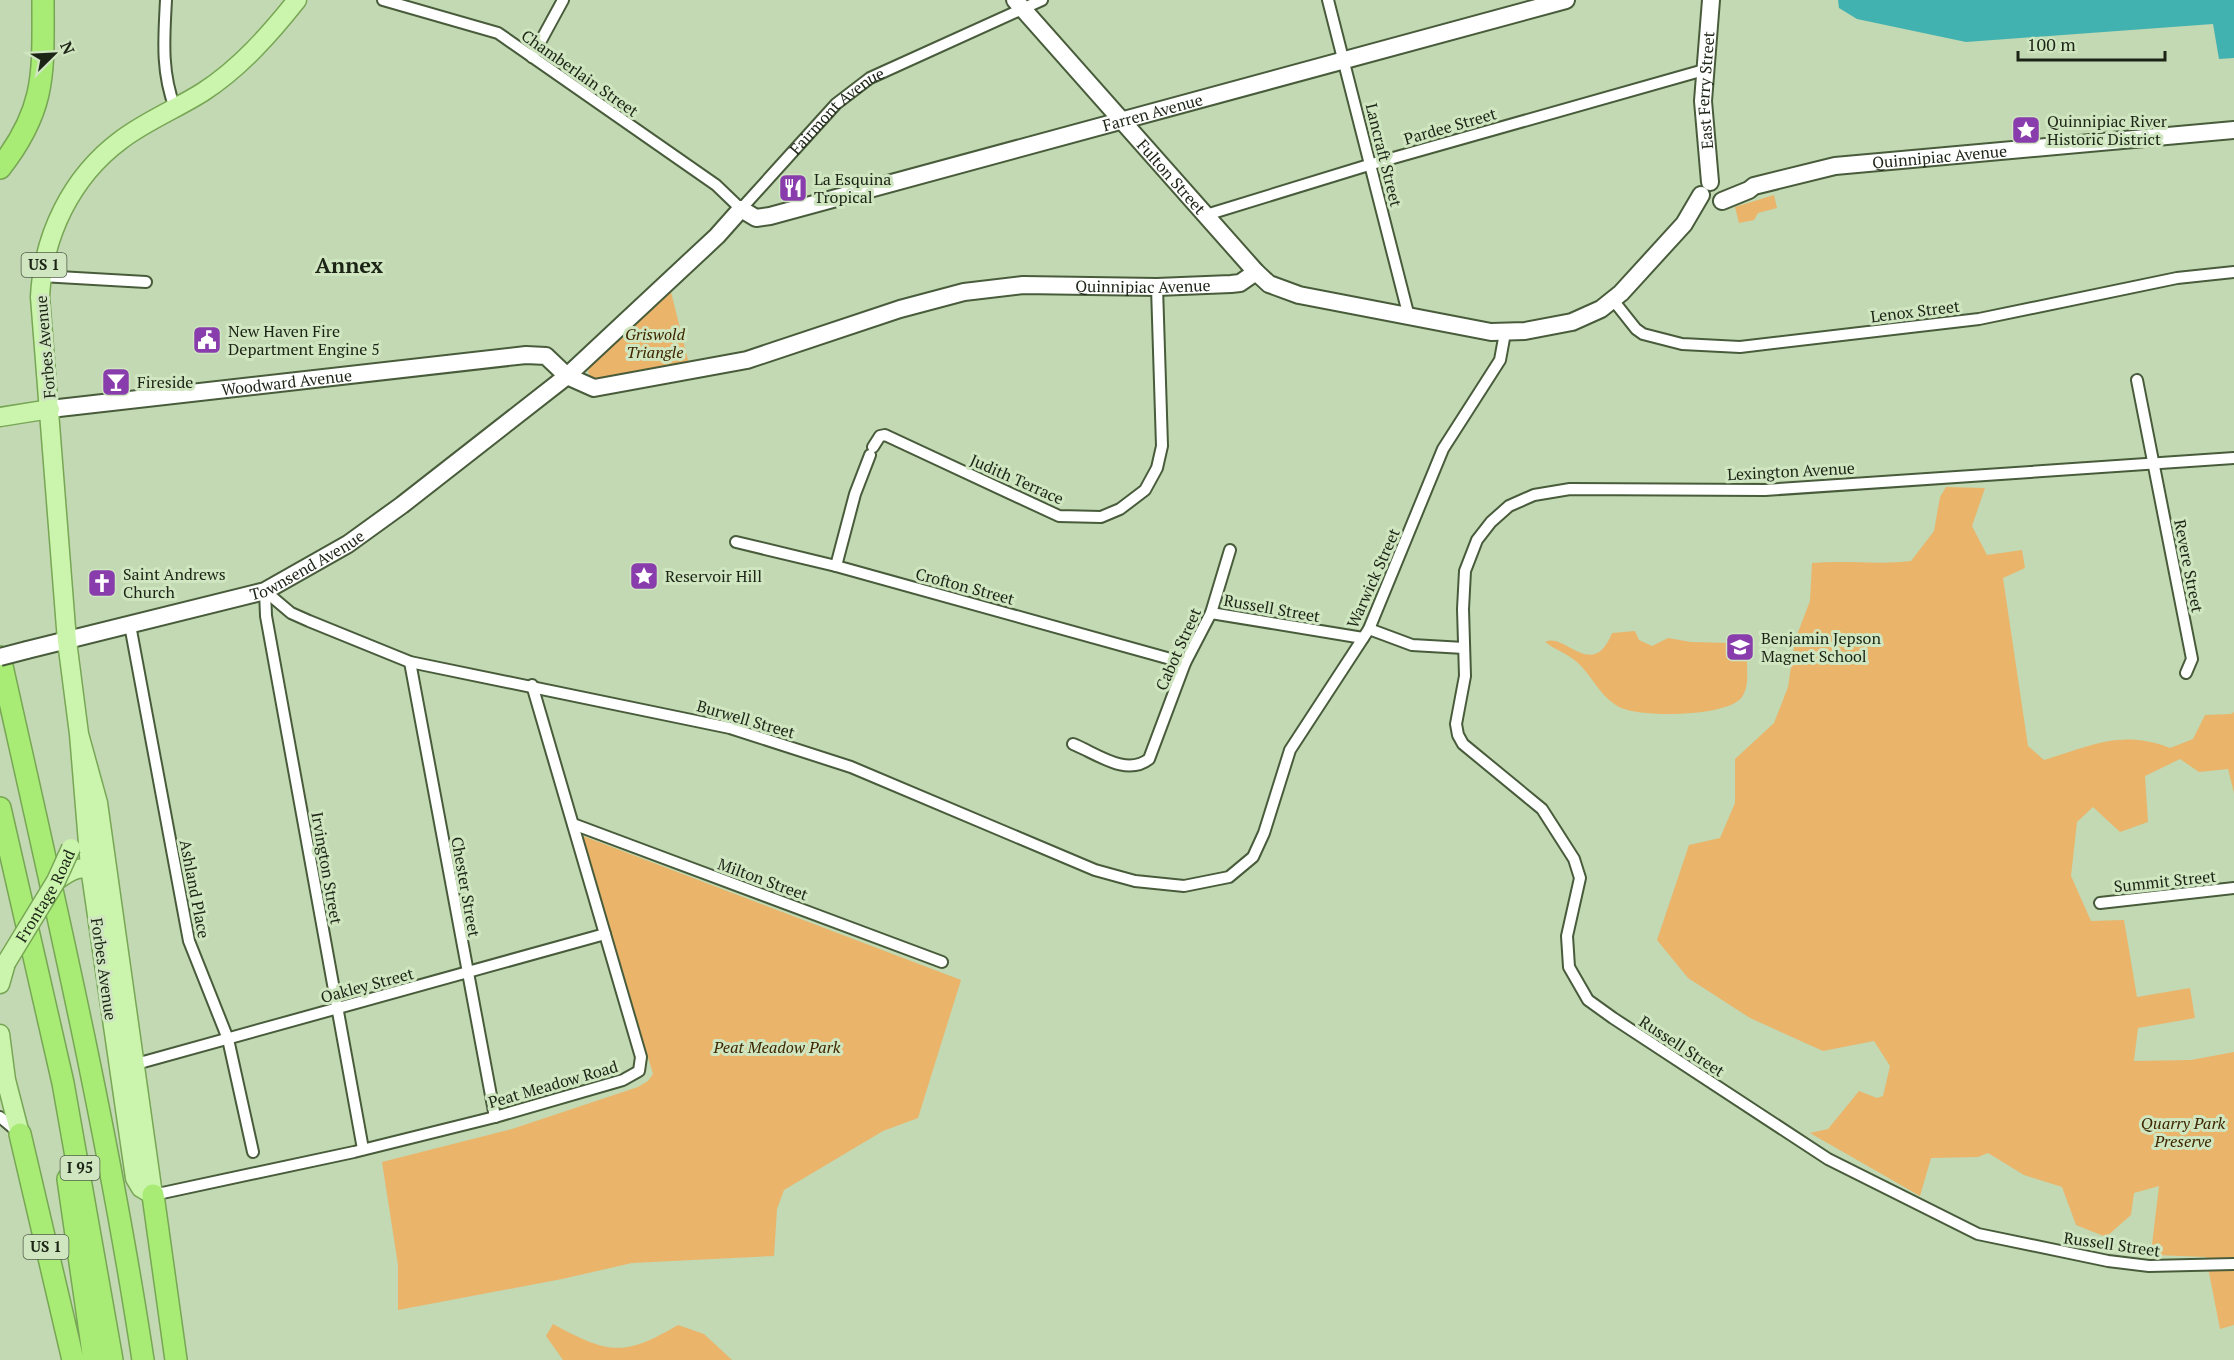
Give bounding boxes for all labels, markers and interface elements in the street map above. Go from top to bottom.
north arrow [24,24,84,84]
street label: Chamberlain Street [517,24,643,122]
scale bar [2018,24,2165,62]
street label: East Ferry Street [1692,30,1719,150]
text: 100 m [2027,32,2076,56]
text: N [55,38,80,58]
street label: Fairmont Avenue [784,62,888,159]
street label: Farren Avenue [1100,88,1205,136]
street label: Lancraft Street [1361,101,1407,209]
street label: Pardee Street [1401,102,1499,150]
place label: Quinnipiac River Historic District [2047,110,2168,150]
place icon: Quinnipiac River Historic District [2010,114,2042,146]
street label: Fulton Street [1132,134,1211,219]
street label: Quinnipiac Avenue [1871,140,2008,174]
place label: La Esquina Tropical [814,168,891,208]
restaurant icon: La Esquina Tropical [777,172,809,204]
district label: Annex [315,250,384,279]
road number: US 1 [22,253,66,277]
street label: Quinnipiac Avenue [1075,274,1211,298]
street label: Forbes Avenue [30,295,60,399]
street label: Lenox Street [1869,295,1961,327]
place label: New Haven Fire Department Engine 5 [228,320,380,360]
park label: Griswold Triangle [625,323,686,363]
public building icon: New Haven Fire Department Engine 5 [191,324,223,356]
street label: Woodward Avenue [220,364,353,401]
bar icon: Fireside [100,366,132,398]
place label: Fireside [137,371,193,393]
street label: Judith Terrace [967,449,1067,509]
street label: Lexington Avenue [1727,457,1855,485]
street label: Revere Street [2169,518,2209,614]
street label: Townsend Avenue [248,525,369,605]
street label: Warwick Street [1341,525,1405,631]
place icon: Reservoir Hill [628,560,660,592]
street label: Crofton Street [913,562,1017,610]
place label: Saint Andrews Church [123,563,226,603]
place label: Reservoir Hill [665,565,762,587]
church icon: Saint Andrews Church [86,567,118,599]
street label: Russell Street [1222,589,1322,627]
street label: Cabot Street [1150,604,1206,694]
place label: Benjamin Jepson Magnet School [1761,627,1881,667]
school or university icon: Benjamin Jepson Magnet School [1724,631,1756,663]
street label: Burwell Street [694,694,798,744]
street label: Irvington Street [306,810,348,926]
street label: Chester Street [446,835,486,939]
street label: Ashland Place [175,838,215,940]
street label: Frontage Road [10,846,80,946]
street label: Milton Street [715,853,811,905]
street label: Summit Street [2113,865,2217,897]
street label: Forbes Avenue [86,916,122,1022]
street label: Oakley Street [318,962,416,1008]
street label: Russell Street [1635,1010,1729,1082]
park label: Peat Meadow Park [713,1036,841,1058]
street label: Peat Meadow Road [486,1055,620,1113]
park label: Quarry Park Preserve [2141,1112,2226,1152]
road number: I 95 [60,1156,100,1180]
street label: Russell Street [2062,1226,2162,1262]
road number: US 1 [24,1235,68,1259]

